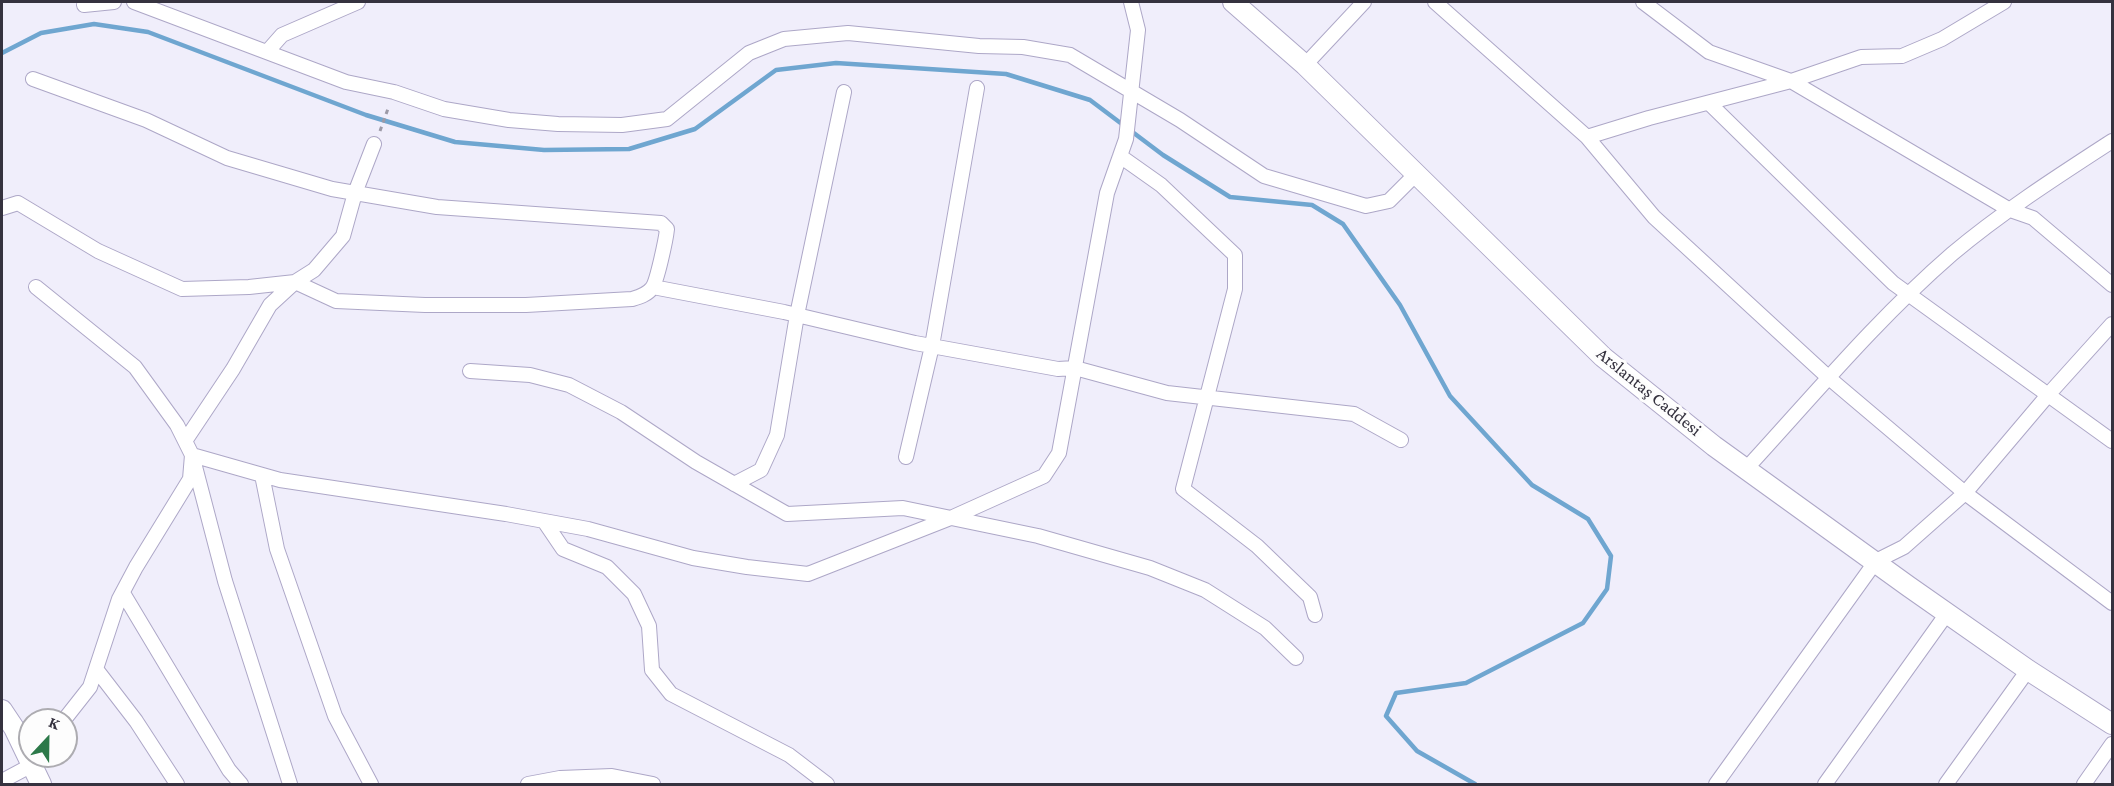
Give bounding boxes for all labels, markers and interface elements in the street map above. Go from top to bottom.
street label: Arslantaş Caddesi [1592,343,1706,441]
north arrow [18,708,78,768]
text: K [46,713,62,732]

